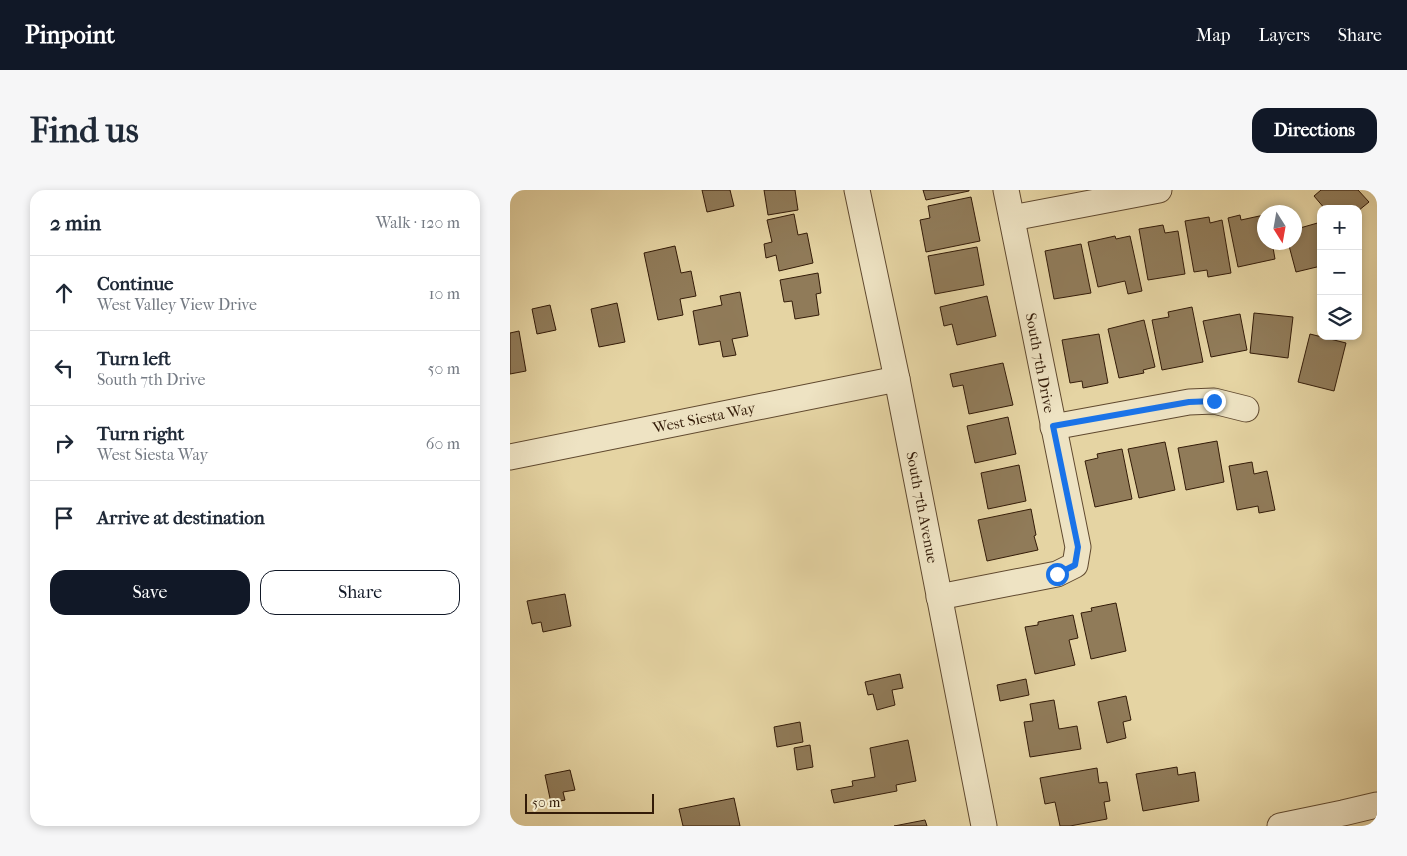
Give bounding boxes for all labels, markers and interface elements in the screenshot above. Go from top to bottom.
text: Pinpoint [25,21,115,49]
text: Map [1196,25,1230,46]
text: Layers [1258,25,1310,46]
text: Share [1338,25,1382,46]
button: Directions [1252,108,1377,153]
text: Find us [30,110,139,151]
north arrow [1257,205,1302,250]
map controls [1317,205,1362,340]
button: + [1317,205,1362,250]
text: 2 min [50,211,101,235]
text: Walk · 120 m [376,213,460,232]
button: − [1317,250,1362,295]
text: Continue [97,273,173,295]
icon: ahead [50,279,78,307]
text: 10 m [429,284,460,303]
text: West Valley View Drive [97,295,257,314]
button: layers [1317,295,1362,340]
street label: South 7th Drive [1021,311,1059,415]
text: Turn left [97,348,171,370]
icon: left [50,354,78,382]
text: 50 m [428,359,460,378]
text: South 7th Drive [97,370,205,389]
route end [1203,390,1226,413]
street label: West Siesta Way [650,399,758,437]
text: Turn right [97,423,184,445]
icon: right [50,429,78,457]
text: 60 m [426,434,460,453]
text: West Siesta Way [97,445,208,464]
street label: South 7th Avenue [902,450,942,565]
icon: arrive [50,504,78,532]
text: Arrive at destination [97,507,265,529]
route start [1046,563,1069,586]
button: Save [50,570,250,615]
button: Share [260,570,460,615]
scale bar [525,791,654,814]
text: 50 m [532,794,560,811]

